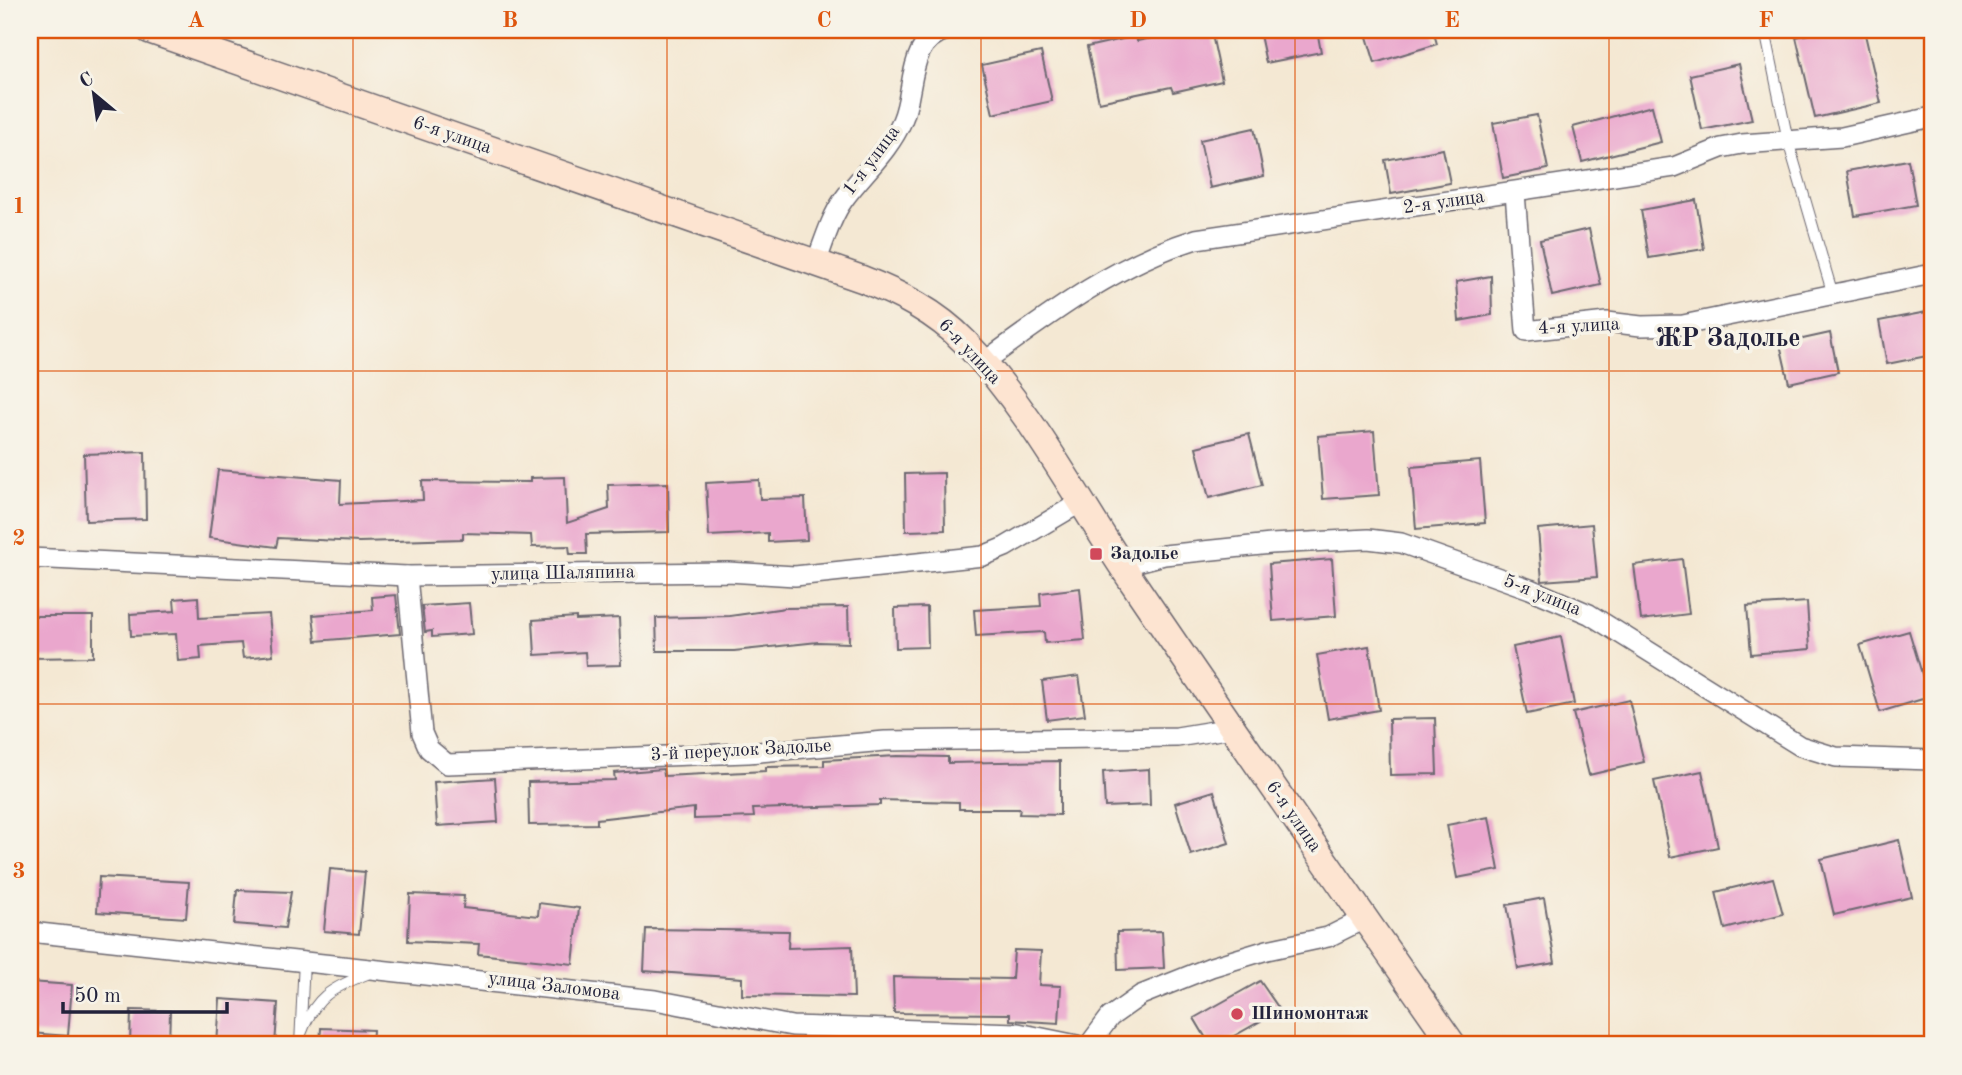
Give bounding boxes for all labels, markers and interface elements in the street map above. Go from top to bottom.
text: A [187,9,205,32]
text: B [502,9,518,32]
text: C [816,9,832,32]
text: D [1129,9,1147,32]
text: E [1444,9,1460,32]
text: F [1758,9,1774,32]
north arrow [60,60,130,130]
text: С [77,70,97,93]
street label: 6-я улица [410,114,494,159]
street label: 1-я улица [840,122,905,199]
street label: 2-я улица [1402,188,1486,218]
text: 1 [12,195,26,218]
street label: 4-я улица [1538,315,1621,339]
street label: 6-я улица [934,316,1004,389]
district label: ЖР Задолье [1655,326,1801,352]
text: 2 [12,527,26,550]
place label: Задолье [1110,545,1179,564]
marker: Задолье [1088,546,1104,562]
street label: улица Шаляпина [491,563,636,585]
street label: 5-я улица [1500,572,1584,620]
street label: 3-й переулок Задолье [650,737,832,765]
street label: 6-я улица [1262,778,1325,856]
text: 3 [12,860,26,883]
street label: улица Заломова [487,969,622,1005]
scale bar [63,970,228,1014]
text: 50 m [74,986,121,1007]
place label: Шиномонтаж [1251,1005,1369,1024]
marker: Шиномонтаж [1229,1006,1245,1022]

